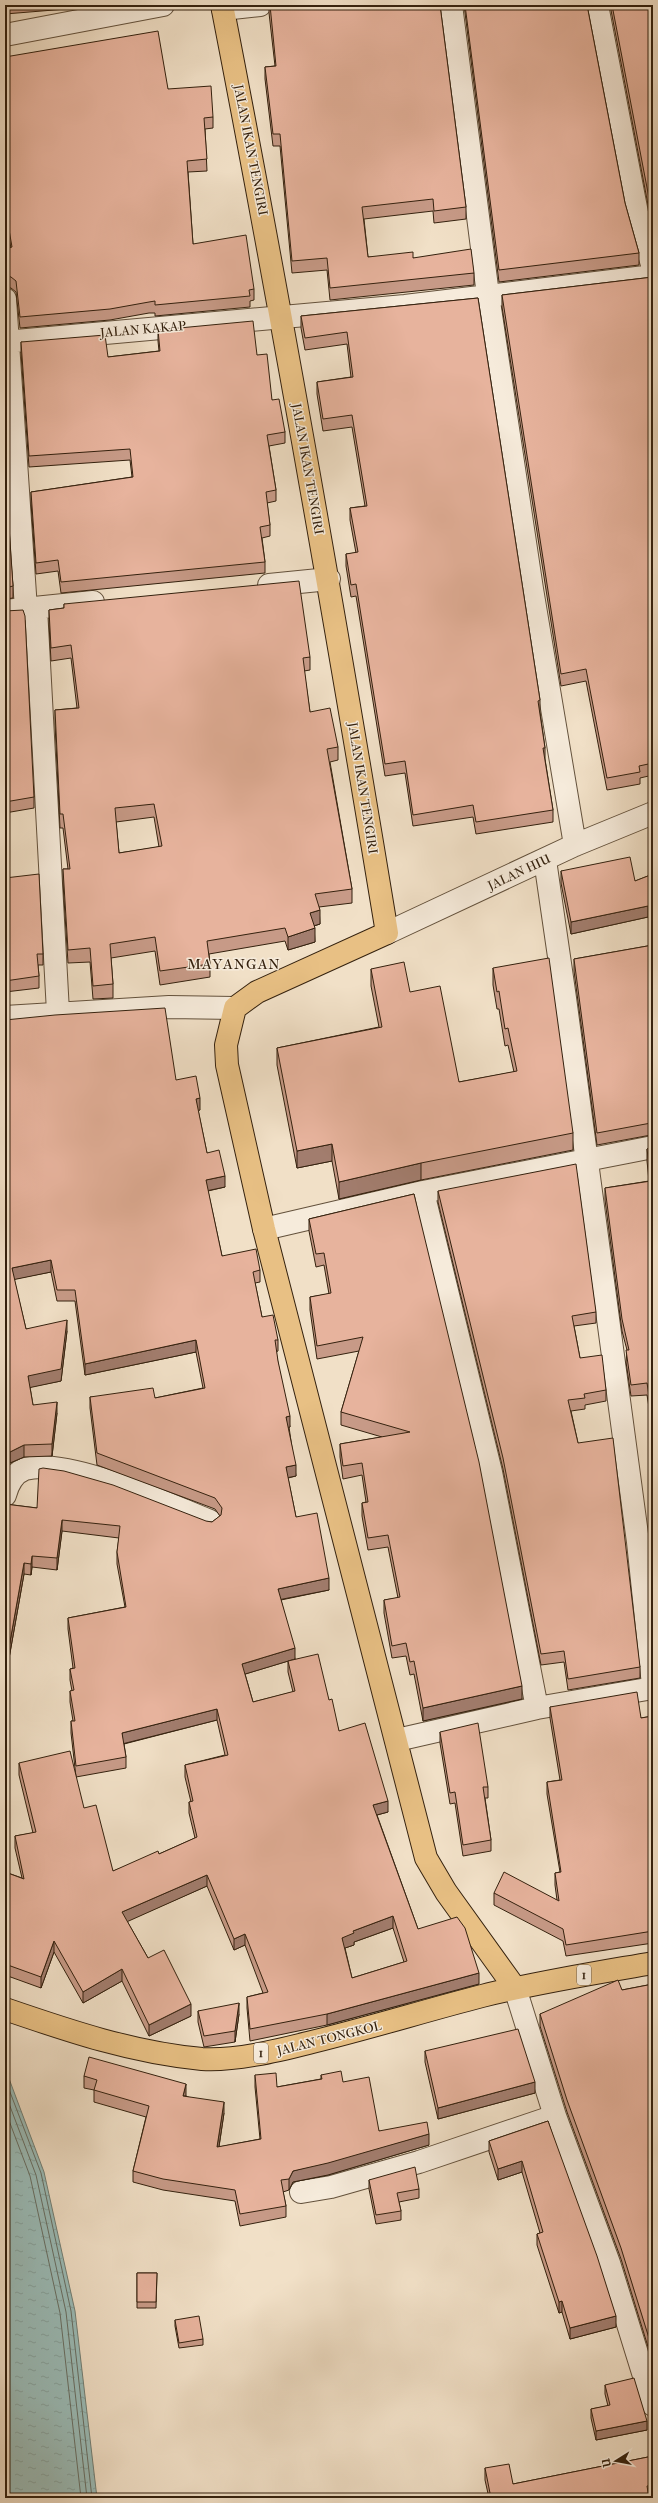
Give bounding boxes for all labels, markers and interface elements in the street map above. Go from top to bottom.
street label: JALAN IKAN TENGIRI [231,82,271,217]
street label: JALAN KAKAP [99,318,187,340]
street label: JALAN IKAN TENGIRI [289,401,327,536]
street label: JALAN IKAN TENGIRI [345,720,381,855]
street label: JALAN HIU [484,851,553,894]
district label: MAYANGAN [187,955,281,973]
road number: 1 [577,1965,591,1985]
street label: JALAN TONGKOL [274,2018,383,2058]
road number: 1 [254,2043,268,2063]
north arrow [596,2441,636,2481]
text: U [599,2457,614,2469]

